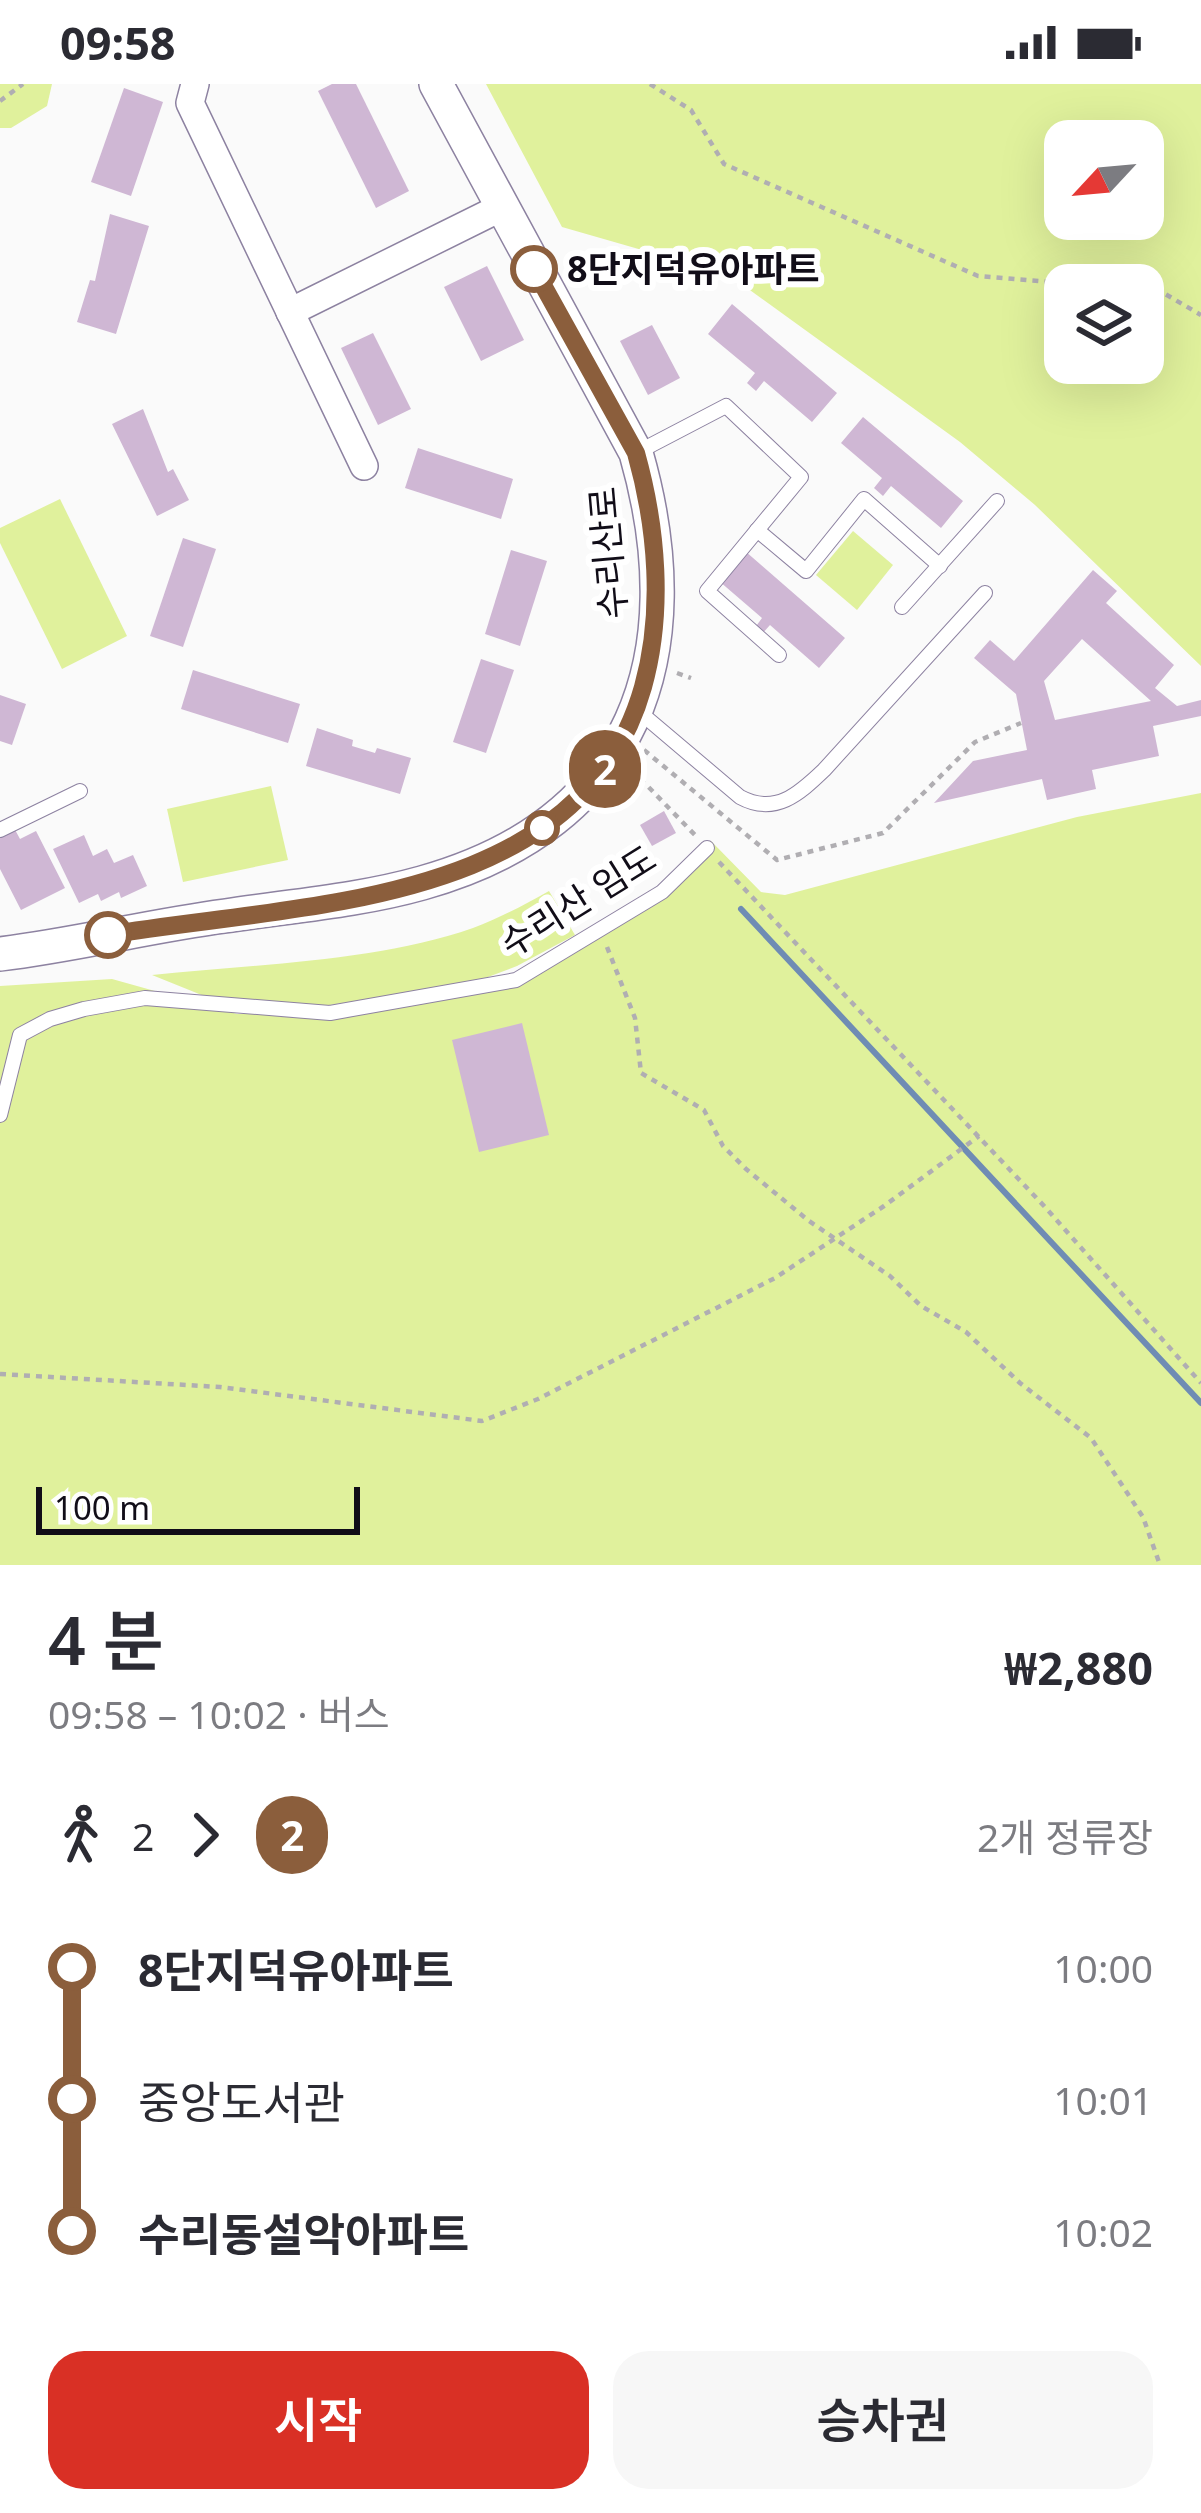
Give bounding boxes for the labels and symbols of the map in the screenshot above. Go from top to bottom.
north arrow [1044,120,1164,240]
place label: 8단지덕유아파트 [567,244,819,293]
marker: 8단지덕유아파트 [512,247,556,291]
street label: 수리산로 [577,485,638,621]
line badge: 2 [566,730,644,808]
unlabelled marker [526,812,558,844]
street label: 수리산 임도 [491,833,665,968]
unlabelled marker [86,913,130,957]
scale bar [36,1481,360,1534]

